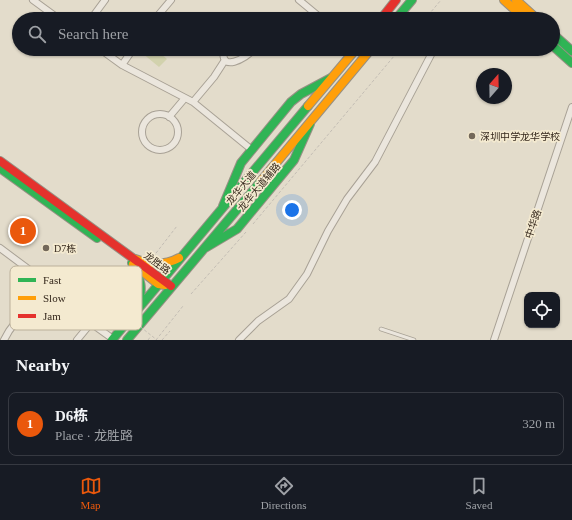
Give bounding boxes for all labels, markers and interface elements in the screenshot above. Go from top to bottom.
search box [12,12,560,56]
icon: search [26,23,48,45]
text: Search here [58,26,128,42]
north arrow [476,68,512,104]
marker: 深圳中学龙华学校 [467,131,477,141]
place label: 深圳中学龙华学校 [480,131,560,142]
street label: 龙华大道辅路 [235,160,283,214]
street label: 龙华大道 [224,169,258,207]
your location [282,200,302,220]
street label: 中华路 [523,208,543,240]
pin: 1 [10,216,36,246]
marker: D7栋 [41,243,51,253]
place label: D7栋 [54,243,76,254]
street label: 龙胜路 [142,250,172,276]
legend [10,266,142,330]
text: Fast [43,274,61,286]
text: Slow [43,292,66,304]
map controls [524,292,560,328]
button: locate [524,292,560,328]
text: Jam [43,310,61,322]
text: Nearby [16,356,70,375]
text: D6栋 [55,408,88,424]
text: 1 [27,416,33,431]
text: 320 m [522,416,555,431]
text: Place · 龙胜路 [55,428,133,443]
tab: Map [80,475,102,511]
tab: Directions [261,475,306,511]
tab: Saved [466,475,492,511]

